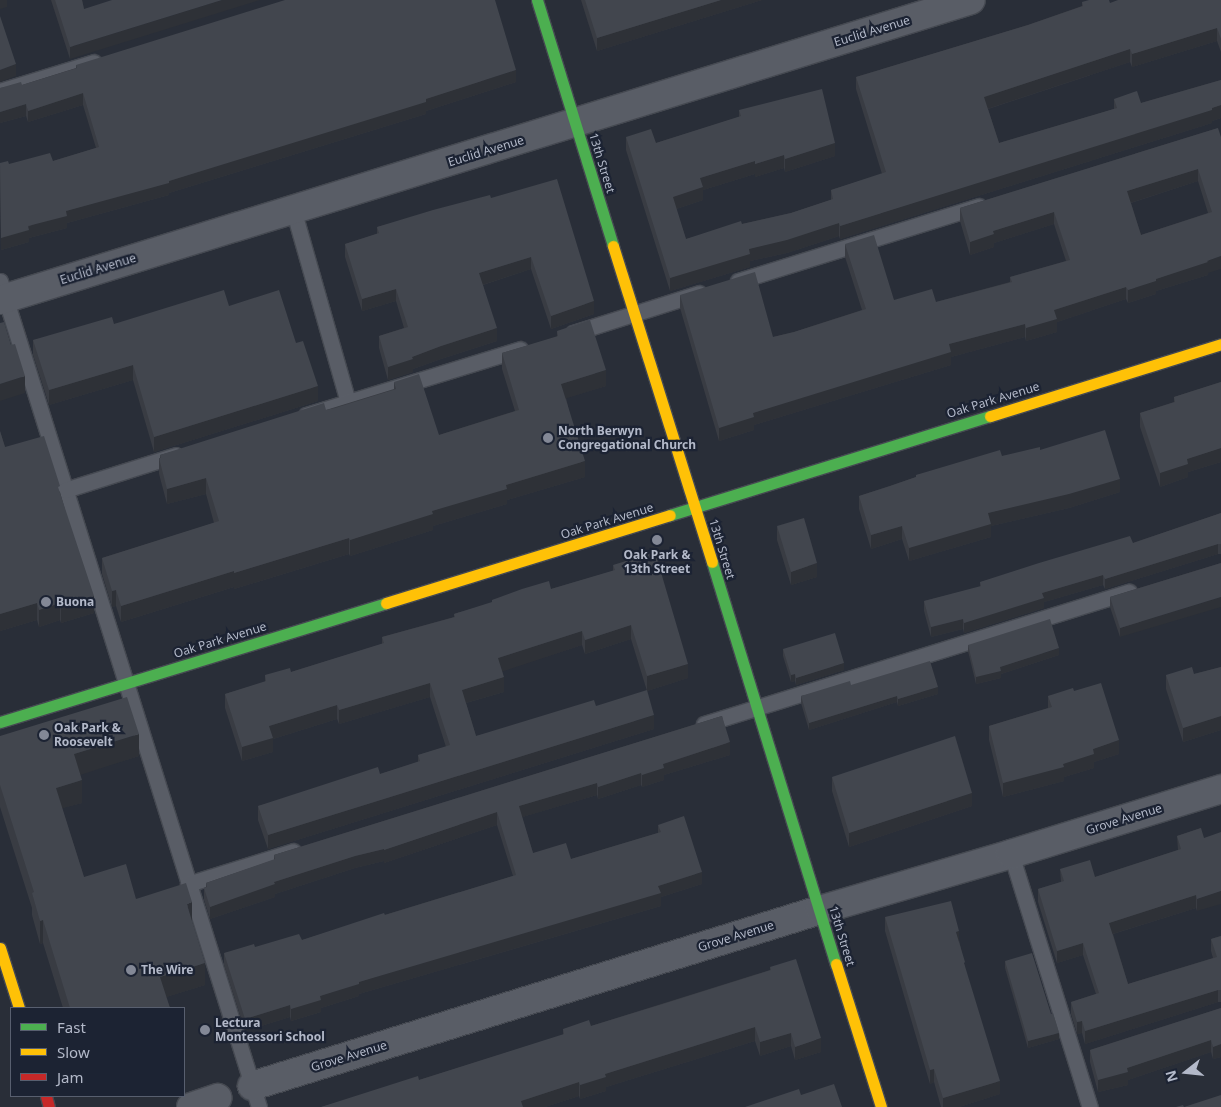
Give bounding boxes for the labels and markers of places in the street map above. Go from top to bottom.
place label: North Berwyn Congregational Church [558,424,696,452]
marker: North Berwyn Congregational Church [542,432,554,444]
marker: Oak Park & 13th Street [651,534,663,546]
place label: Oak Park & 13th Street [624,548,690,576]
place label: Buona [56,595,94,609]
marker: Buona [40,596,52,608]
place label: Oak Park & Roosevelt [54,721,121,749]
marker: Oak Park & Roosevelt [38,729,50,741]
place label: The Wire [141,963,193,977]
marker: The Wire [125,964,137,976]
place label: Lectura Montessori School [215,1016,325,1044]
marker: Lectura Montessori School [199,1024,211,1036]

